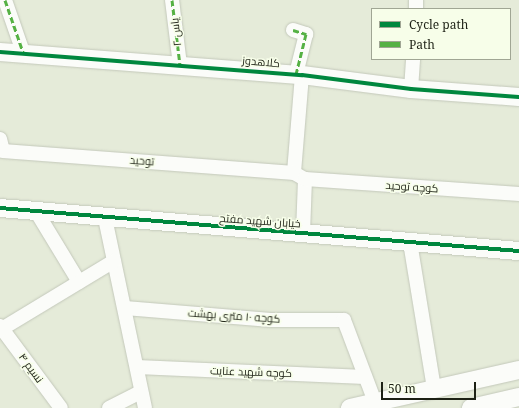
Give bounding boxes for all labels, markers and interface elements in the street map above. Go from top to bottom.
legend [371,8,511,60]
text: Cycle path [409,16,468,33]
street label: یاس ۲ [168,17,184,47]
text: Path [409,36,435,53]
street label: کلاهدوز [242,54,280,70]
street label: توحید [129,154,155,168]
street label: کوچه توحید [385,179,439,195]
street label: خیابان شهید مفتح [219,212,301,230]
street label: کوچه ۱۰ متری بهشت [187,306,281,326]
street label: نسیم ۴ [16,351,46,385]
street label: کوچه شهید عنایت [210,364,292,380]
scale bar [383,374,478,400]
text: 50 m [388,380,416,397]

